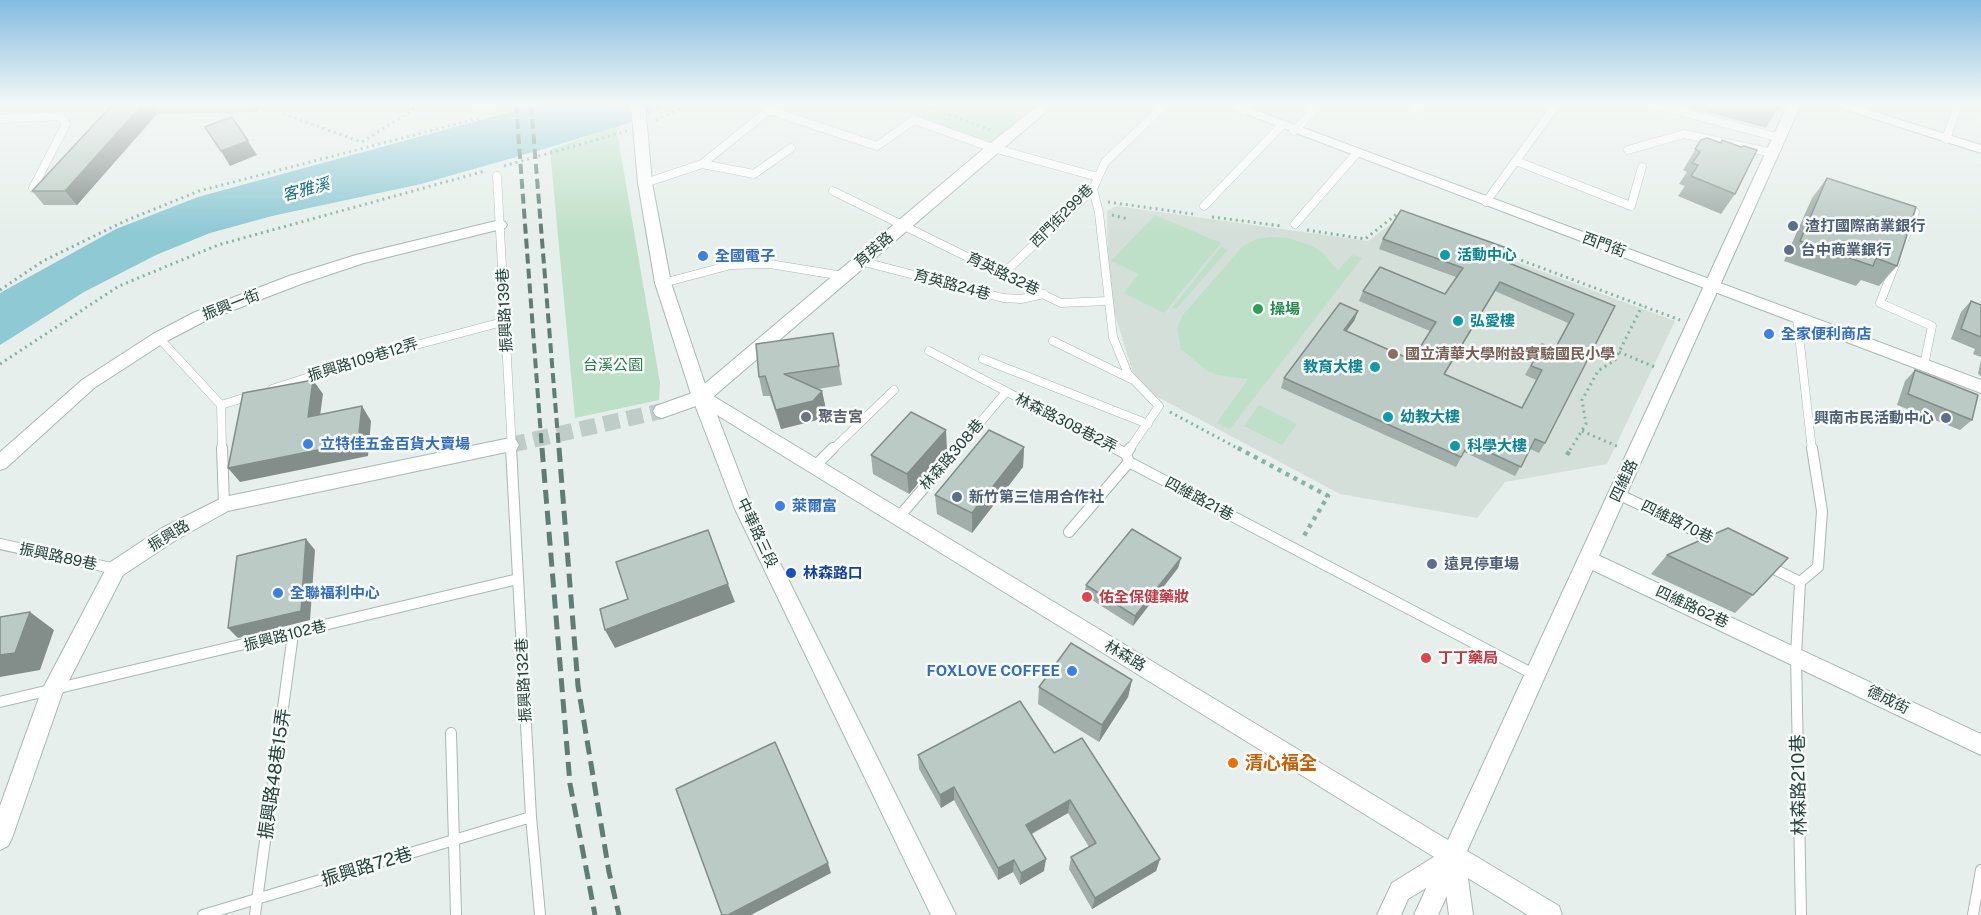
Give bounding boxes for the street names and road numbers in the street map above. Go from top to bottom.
street label: 西門街299巷 [1027,181,1097,251]
street label: 育英路 [851,228,897,272]
street label: 西門街 [1580,229,1628,261]
street label: 育英路32巷 [964,249,1042,299]
street label: 育英路24巷 [912,266,992,304]
street label: 振興路139巷 [494,267,516,353]
street label: 振興一街 [200,286,262,324]
street label: 振興路109巷12弄 [306,335,420,385]
street label: 林森路308巷2弄 [1012,390,1120,456]
street label: 林森路308巷 [916,416,988,494]
street label: 四維路 [1606,457,1642,505]
street label: 四維路21巷 [1162,473,1236,525]
street label: 中華路三段 [733,495,781,571]
street label: 四維路70巷 [1638,497,1716,547]
street label: 振興路 [145,517,193,555]
street label: 振興路89巷 [18,540,98,574]
street label: 四維路62巷 [1653,582,1731,632]
street label: 振興路102巷 [242,617,328,655]
street label: 振興路132巷 [513,637,535,723]
street label: 林森路 [1101,637,1149,675]
street label: 德成街 [1864,682,1912,718]
street label: 振興路48巷15弄 [255,707,295,841]
street label: 林森路210巷 [1787,734,1811,836]
street label: 振興路72巷 [319,843,415,891]

